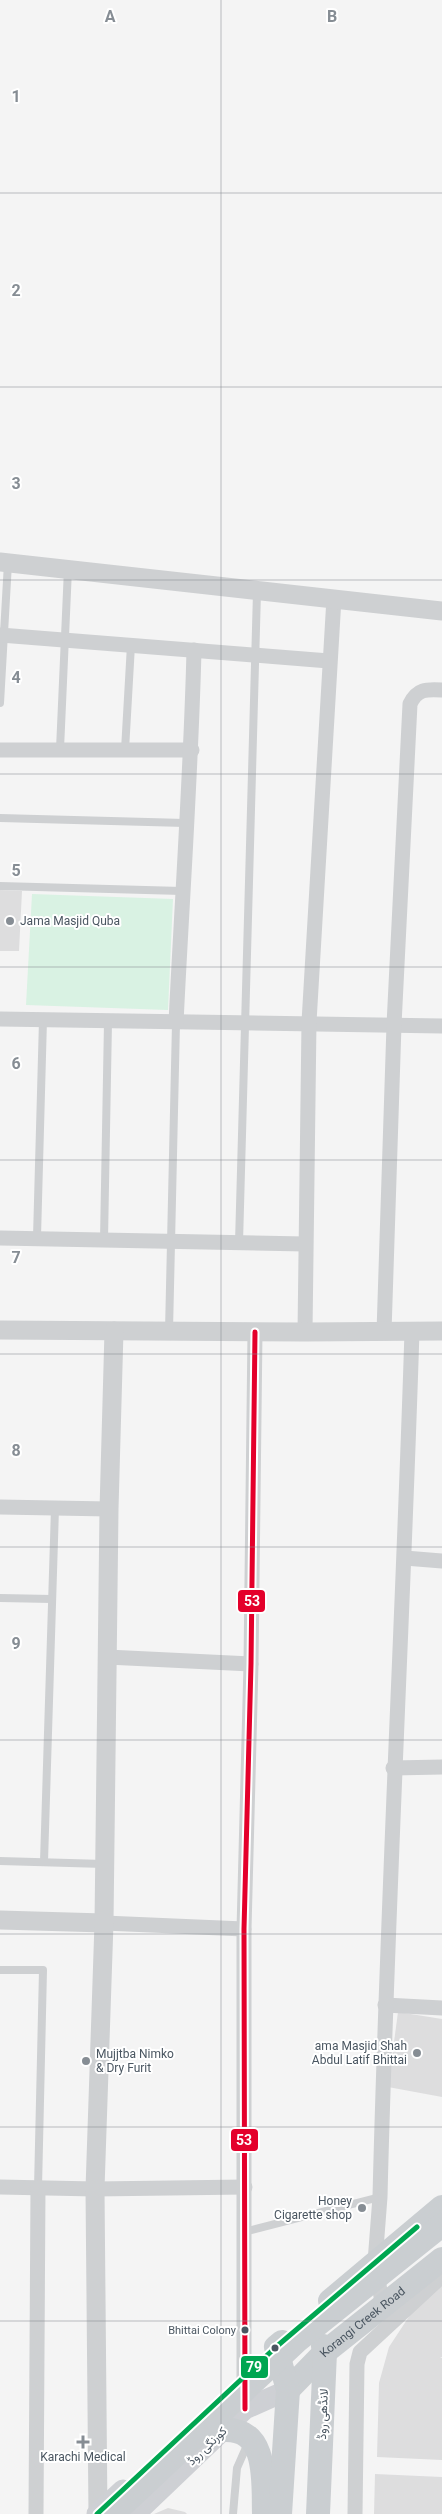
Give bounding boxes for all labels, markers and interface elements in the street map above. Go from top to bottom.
text: A [105,7,116,26]
text: B [327,7,337,26]
text: 1 [11,87,21,106]
text: 2 [11,281,21,300]
text: 3 [11,474,21,493]
text: 4 [11,668,21,687]
text: 5 [11,861,21,880]
place label: Jama Masjid Quba [20,914,120,928]
marker: Jama Masjid Quba [4,915,16,927]
text: 6 [11,1054,21,1073]
text: 7 [11,1248,21,1267]
text: 8 [11,1441,21,1460]
line badge: 53 [237,1589,266,1613]
text: 53 [244,1593,260,1609]
text: 9 [11,1634,21,1653]
place label: ama Masjid Shah Abdul Latif Bhittai [312,2039,407,2067]
place label: Mujjtba Nimko & Dry Furit [96,2047,174,2075]
marker: ama Masjid Shah Abdul Latif Bhittai [411,2047,423,2059]
marker: Mujjtba Nimko & Dry Furit [80,2055,92,2067]
line badge: 53 [230,2128,259,2152]
text: 53 [236,2132,252,2148]
place label: Honey Cigarette shop [274,2194,352,2222]
marker: Honey Cigarette shop [356,2202,368,2214]
street label: Korangi Creek Road [317,2284,408,2360]
place label: Bhittai Colony [168,2324,237,2337]
marker: Bhittai Colony [240,2325,250,2335]
unlabelled marker [270,2343,280,2353]
line badge: 79 [240,2355,269,2379]
text: 79 [246,2359,262,2375]
street label: لانڈھی روڈ [315,2388,332,2440]
street label: کورنگی روڈ [184,2424,230,2469]
marker: Karachi Medical [77,2436,89,2448]
place label: Karachi Medical [40,2450,126,2464]

